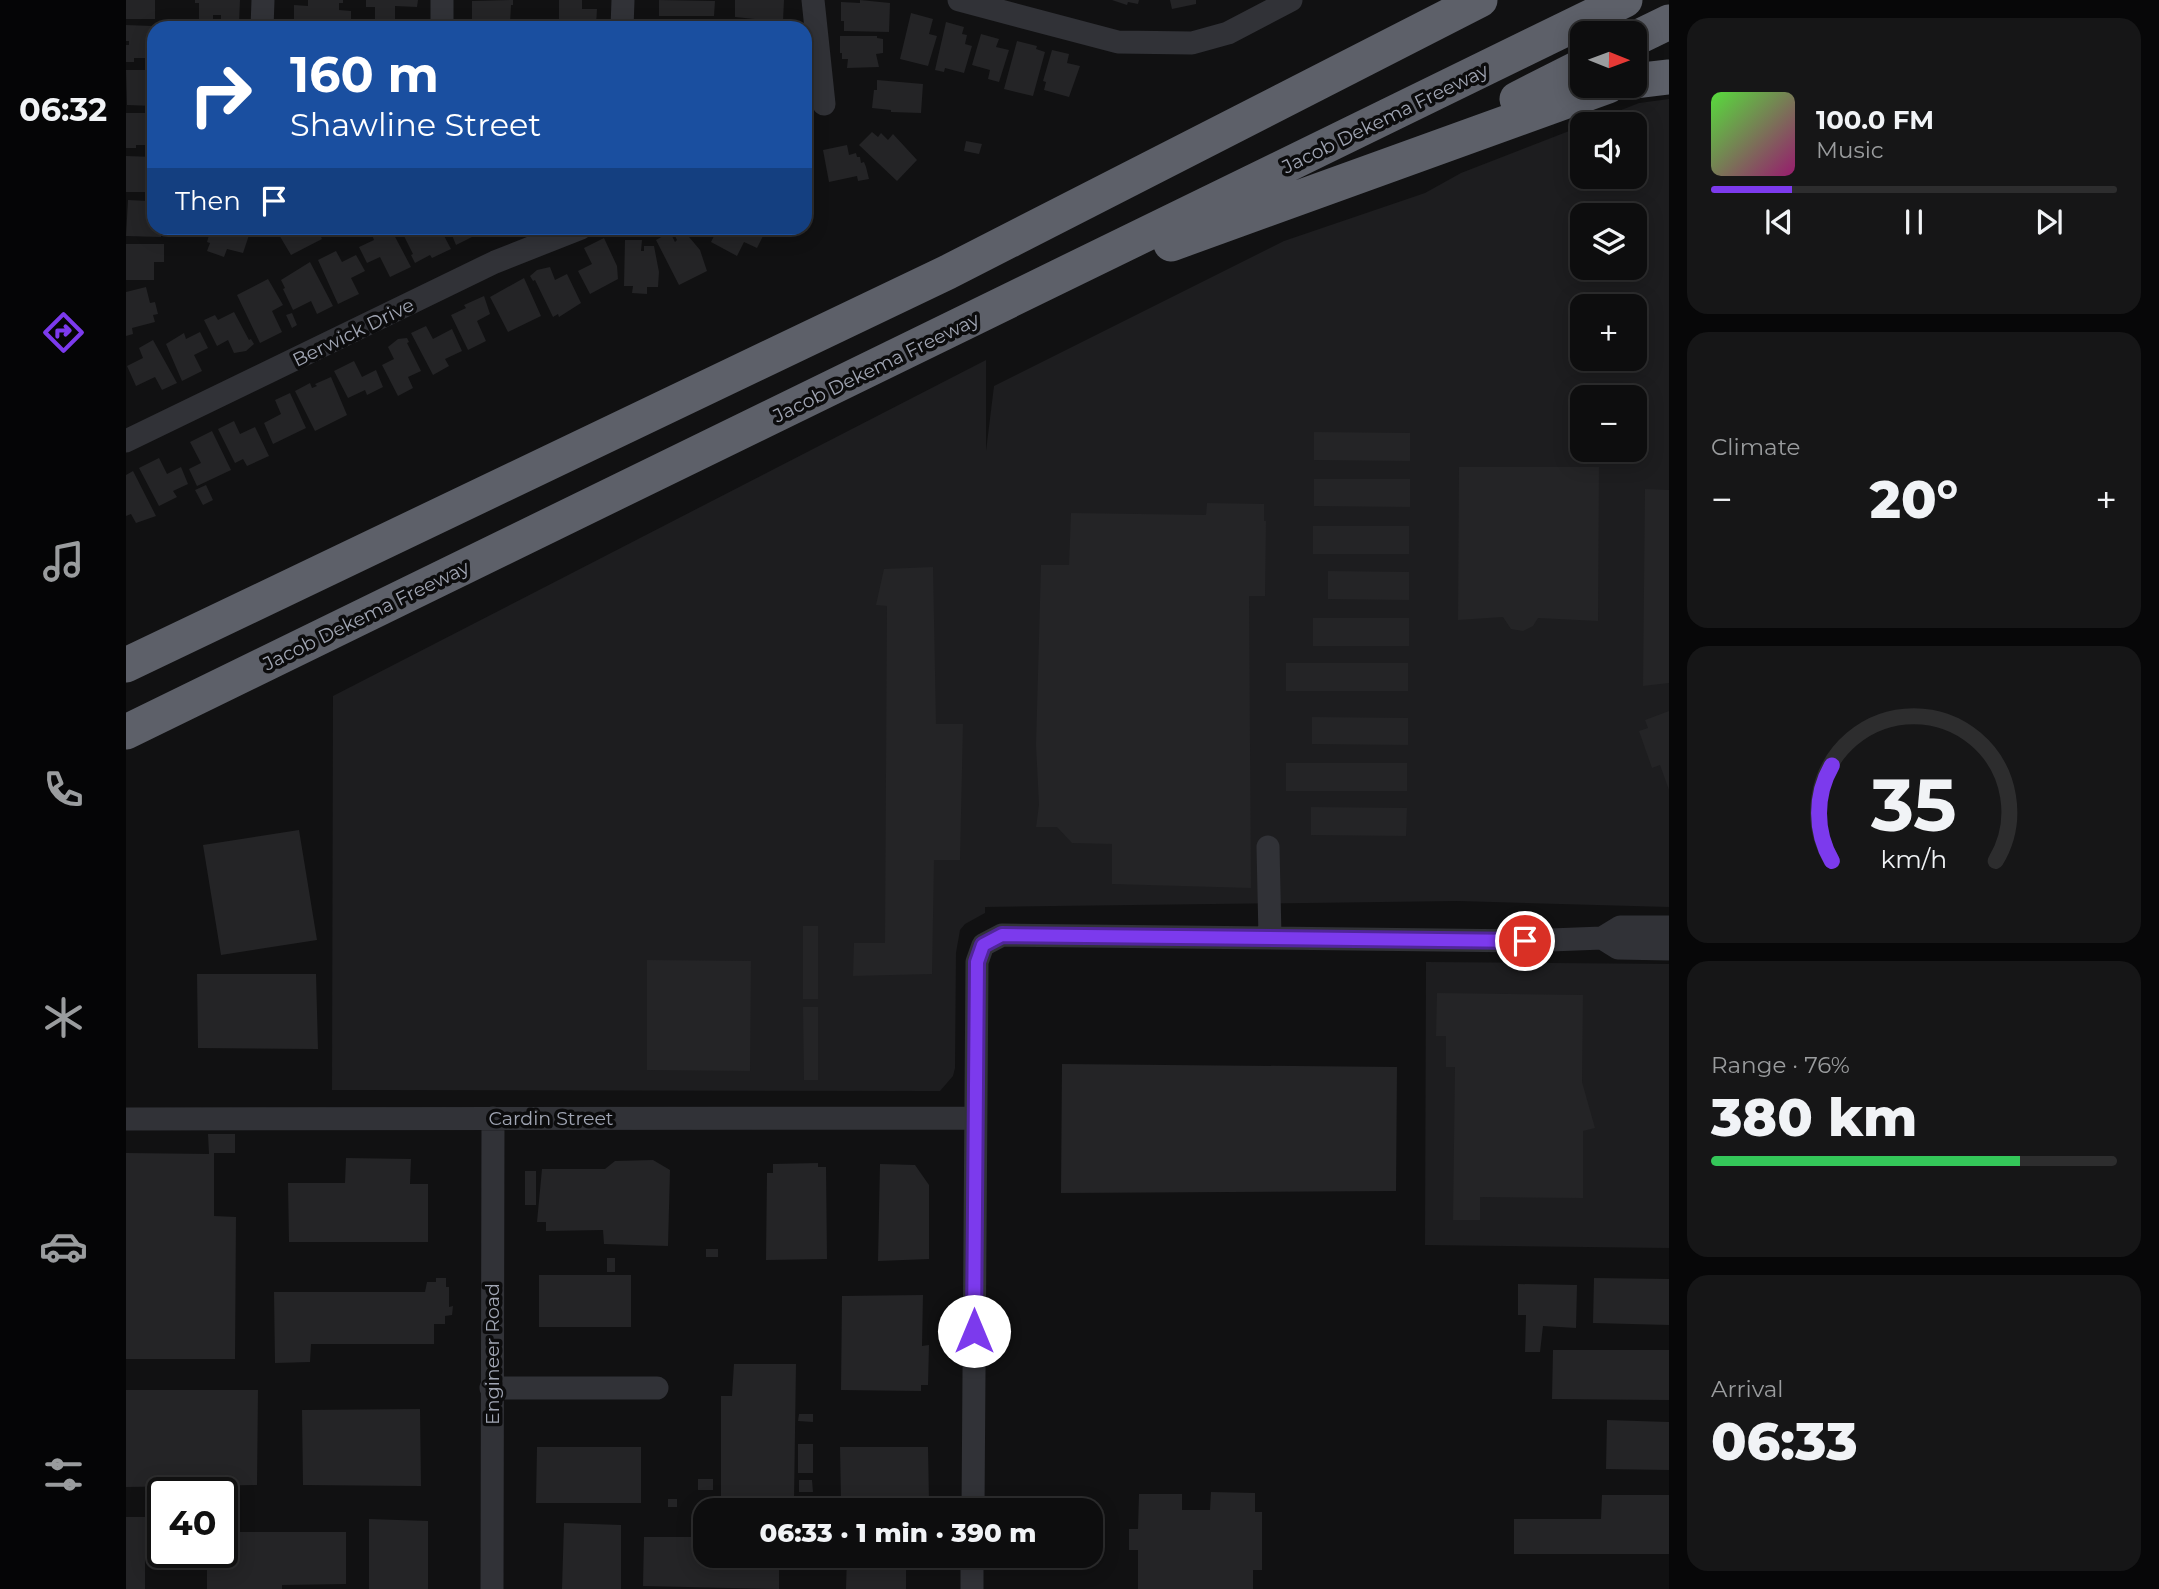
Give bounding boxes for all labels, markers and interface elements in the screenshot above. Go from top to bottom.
north arrow [1570,21,1647,98]
map controls [1570,21,1647,462]
text: 160 m [290,45,439,104]
icon: right [175,49,266,140]
street label: Jacob Dekema Freeway [1278,58,1493,179]
text: 06:32 [19,90,107,129]
text: 100.0 FM [1816,104,1934,136]
text: Shawline Street [290,105,541,144]
button: sound [1570,112,1647,189]
text: Music [1816,136,1884,164]
icon: arrive [255,182,293,220]
text: Then [175,185,241,217]
button: layers [1570,203,1647,280]
icon: previous [1760,203,1798,241]
icon: pause [1895,203,1933,241]
icon: next [2030,203,2068,241]
street label: Berwick Drive [289,293,418,372]
button: + [1570,294,1647,371]
street label: Jacob Dekema Freeway [769,307,984,428]
icon: directions [39,308,88,357]
button: − [1570,385,1647,462]
text: Climate [1711,433,1800,461]
text: 20° [1870,468,1958,531]
text: − [1711,476,1733,523]
text: + [2095,476,2117,523]
icon: music [39,537,88,586]
street label: Jacob Dekema Freeway [259,555,474,676]
text: 35 [1870,761,1957,849]
icon: phone [39,765,88,814]
text: km/h [1881,843,1947,873]
pin [1495,911,1555,971]
icon: arrive [1506,922,1544,960]
icon: climate [39,993,88,1042]
text: Range · 76% [1711,1051,1850,1079]
text: 380 km [1711,1086,1917,1149]
street label: Cardin Street [488,1107,614,1130]
icon: car [39,1222,88,1271]
street label: Engineer Road [481,1283,504,1425]
position arrow [937,1294,1011,1368]
text: Arrival [1711,1375,1784,1403]
text: 06:33 [1711,1410,1858,1473]
icon: filters [39,1450,88,1499]
speed limit sign: 40 [147,1477,238,1568]
text: 06:33 · 1 min · 390 m [760,1517,1036,1549]

